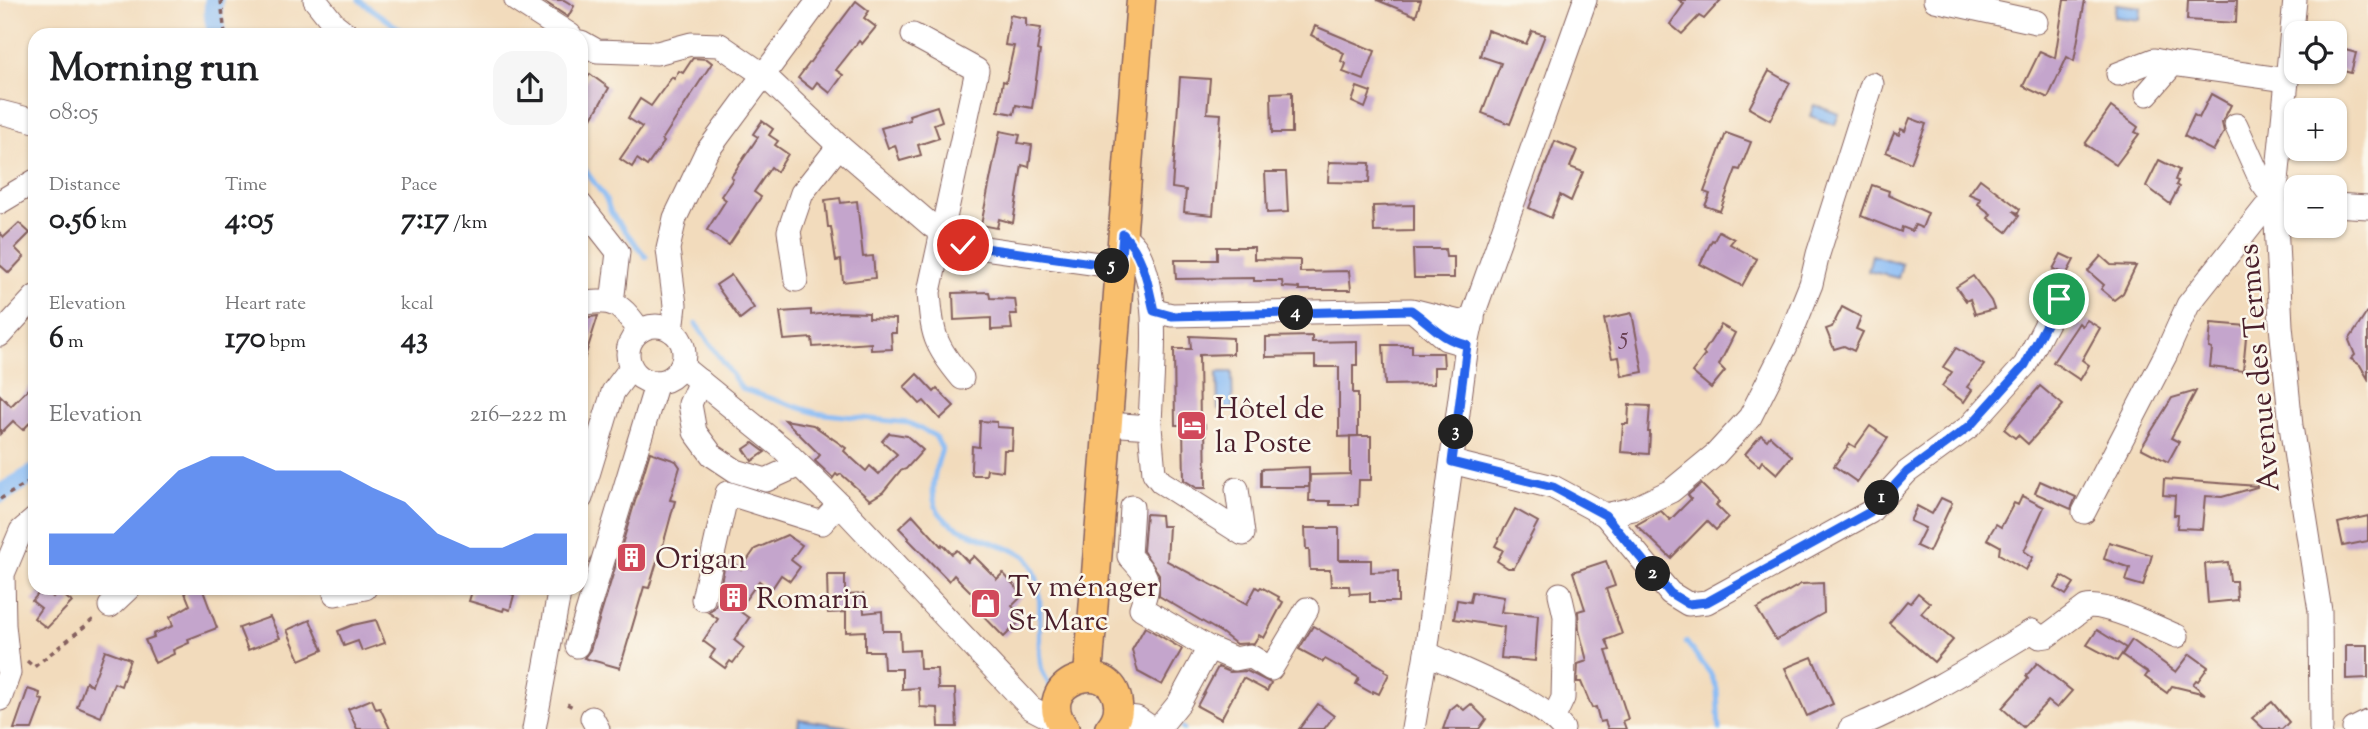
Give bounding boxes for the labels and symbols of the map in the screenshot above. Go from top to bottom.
pin [933,215,993,275]
street label: Avenue des Termes [2228,242,2293,494]
pin: 5 [1094,248,1130,284]
pin [2029,269,2089,329]
pin: 4 [1278,296,1314,330]
house number: 5 [1618,319,1629,356]
place label: Hôtel de la Poste [1215,389,1324,466]
hotel icon: Hôtel de la Poste [1175,408,1209,442]
pin: 3 [1438,414,1474,450]
pin: 1 [1864,480,1899,516]
place label: Origan [655,539,747,582]
building icon: Origan [615,541,649,575]
pin: 2 [1636,556,1670,592]
place label: Tv ménager St Marc [1008,567,1158,644]
place label: Romarin [756,579,869,622]
building icon: Romarin [716,581,750,615]
shop icon: Tv ménager St Marc [968,586,1002,620]

